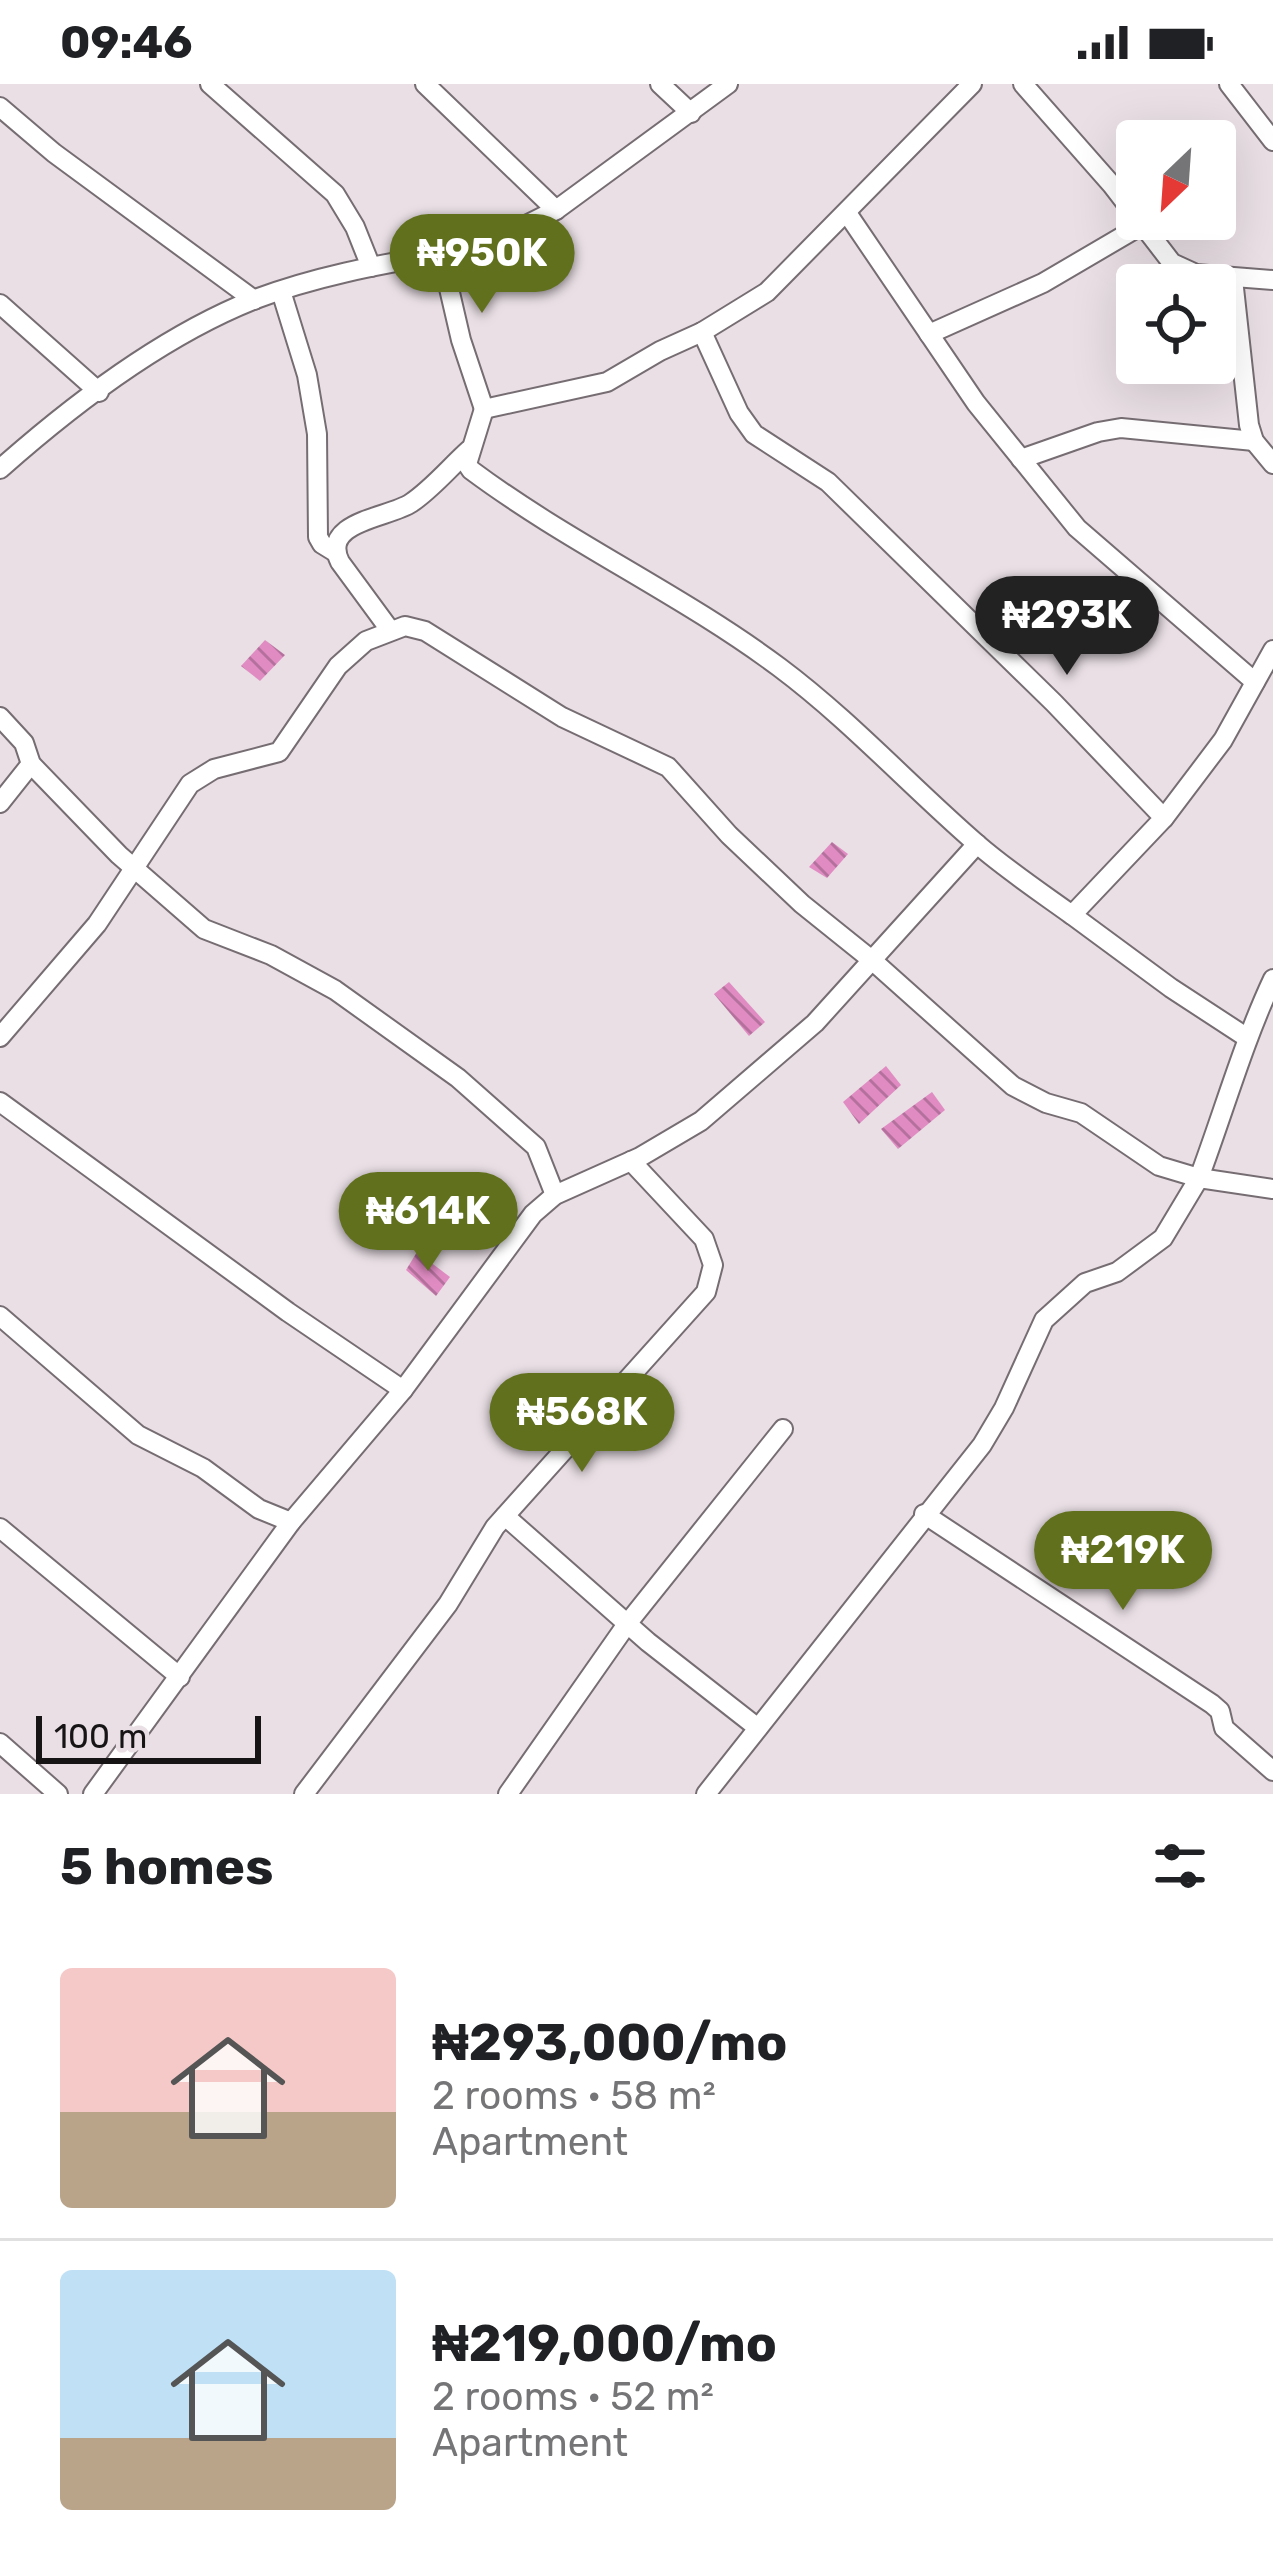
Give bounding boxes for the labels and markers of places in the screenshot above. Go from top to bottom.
pin: ₦950K [398,214,566,316]
pin: ₦293K [983,576,1151,678]
pin: ₦614K [344,1172,512,1274]
pin: ₦568K [498,1373,666,1475]
pin: ₦219K [1039,1511,1207,1613]

